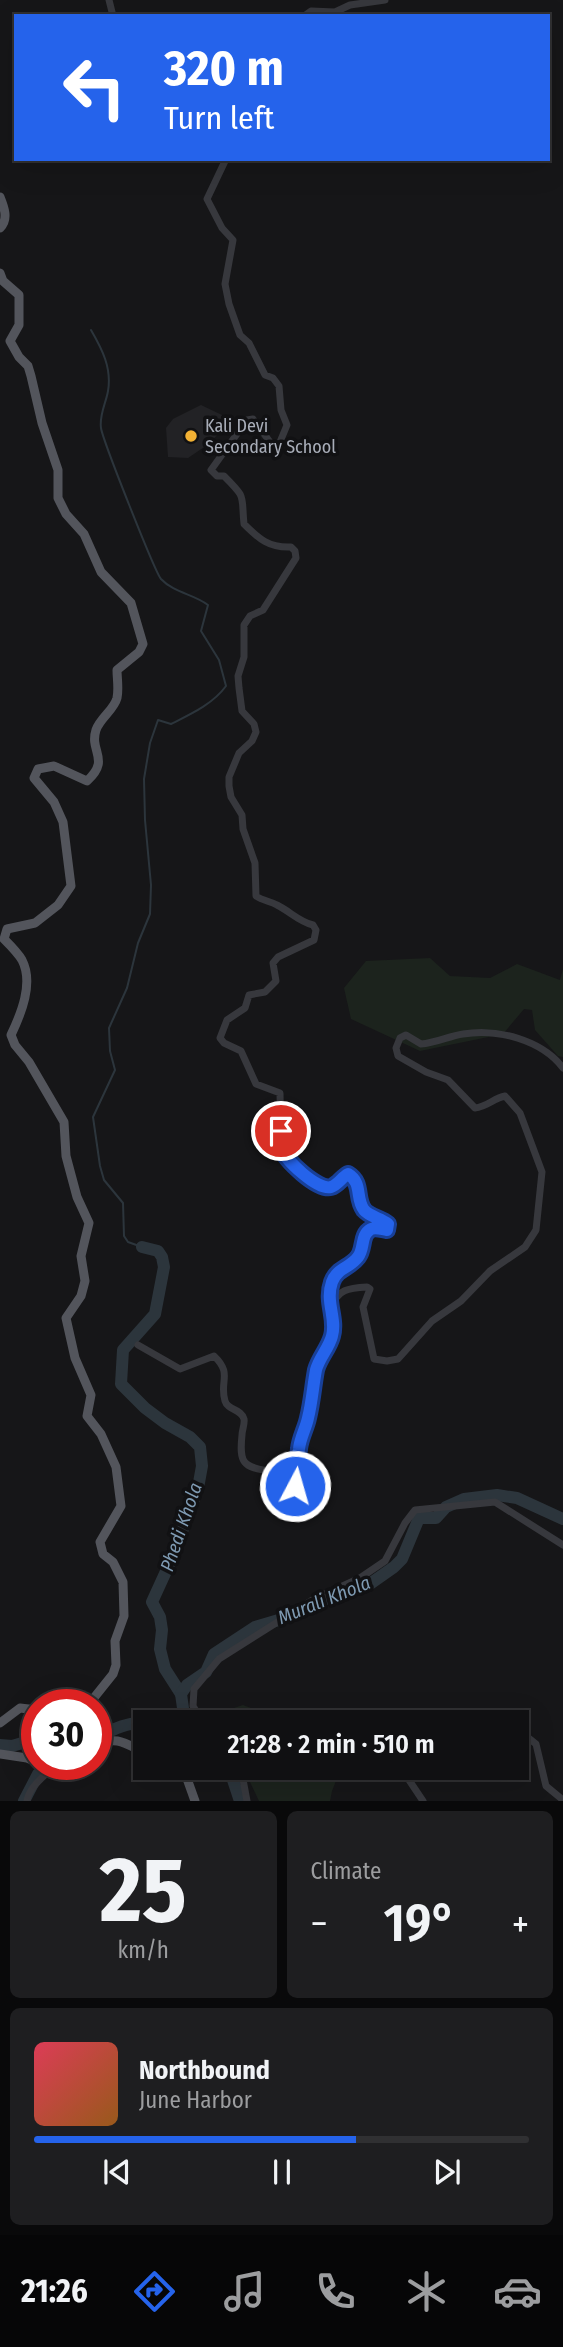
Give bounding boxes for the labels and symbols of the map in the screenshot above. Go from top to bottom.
place label: Kali Devi Secondary School [205,415,336,458]
marker: Kali Devi Secondary School [183,428,199,444]
pin [251,1101,311,1161]
position arrow [258,1449,332,1523]
water label: Phedi Khola [155,1480,207,1574]
water label: Murali Khola [274,1571,374,1629]
speed limit sign: 30 [21,1689,112,1780]

